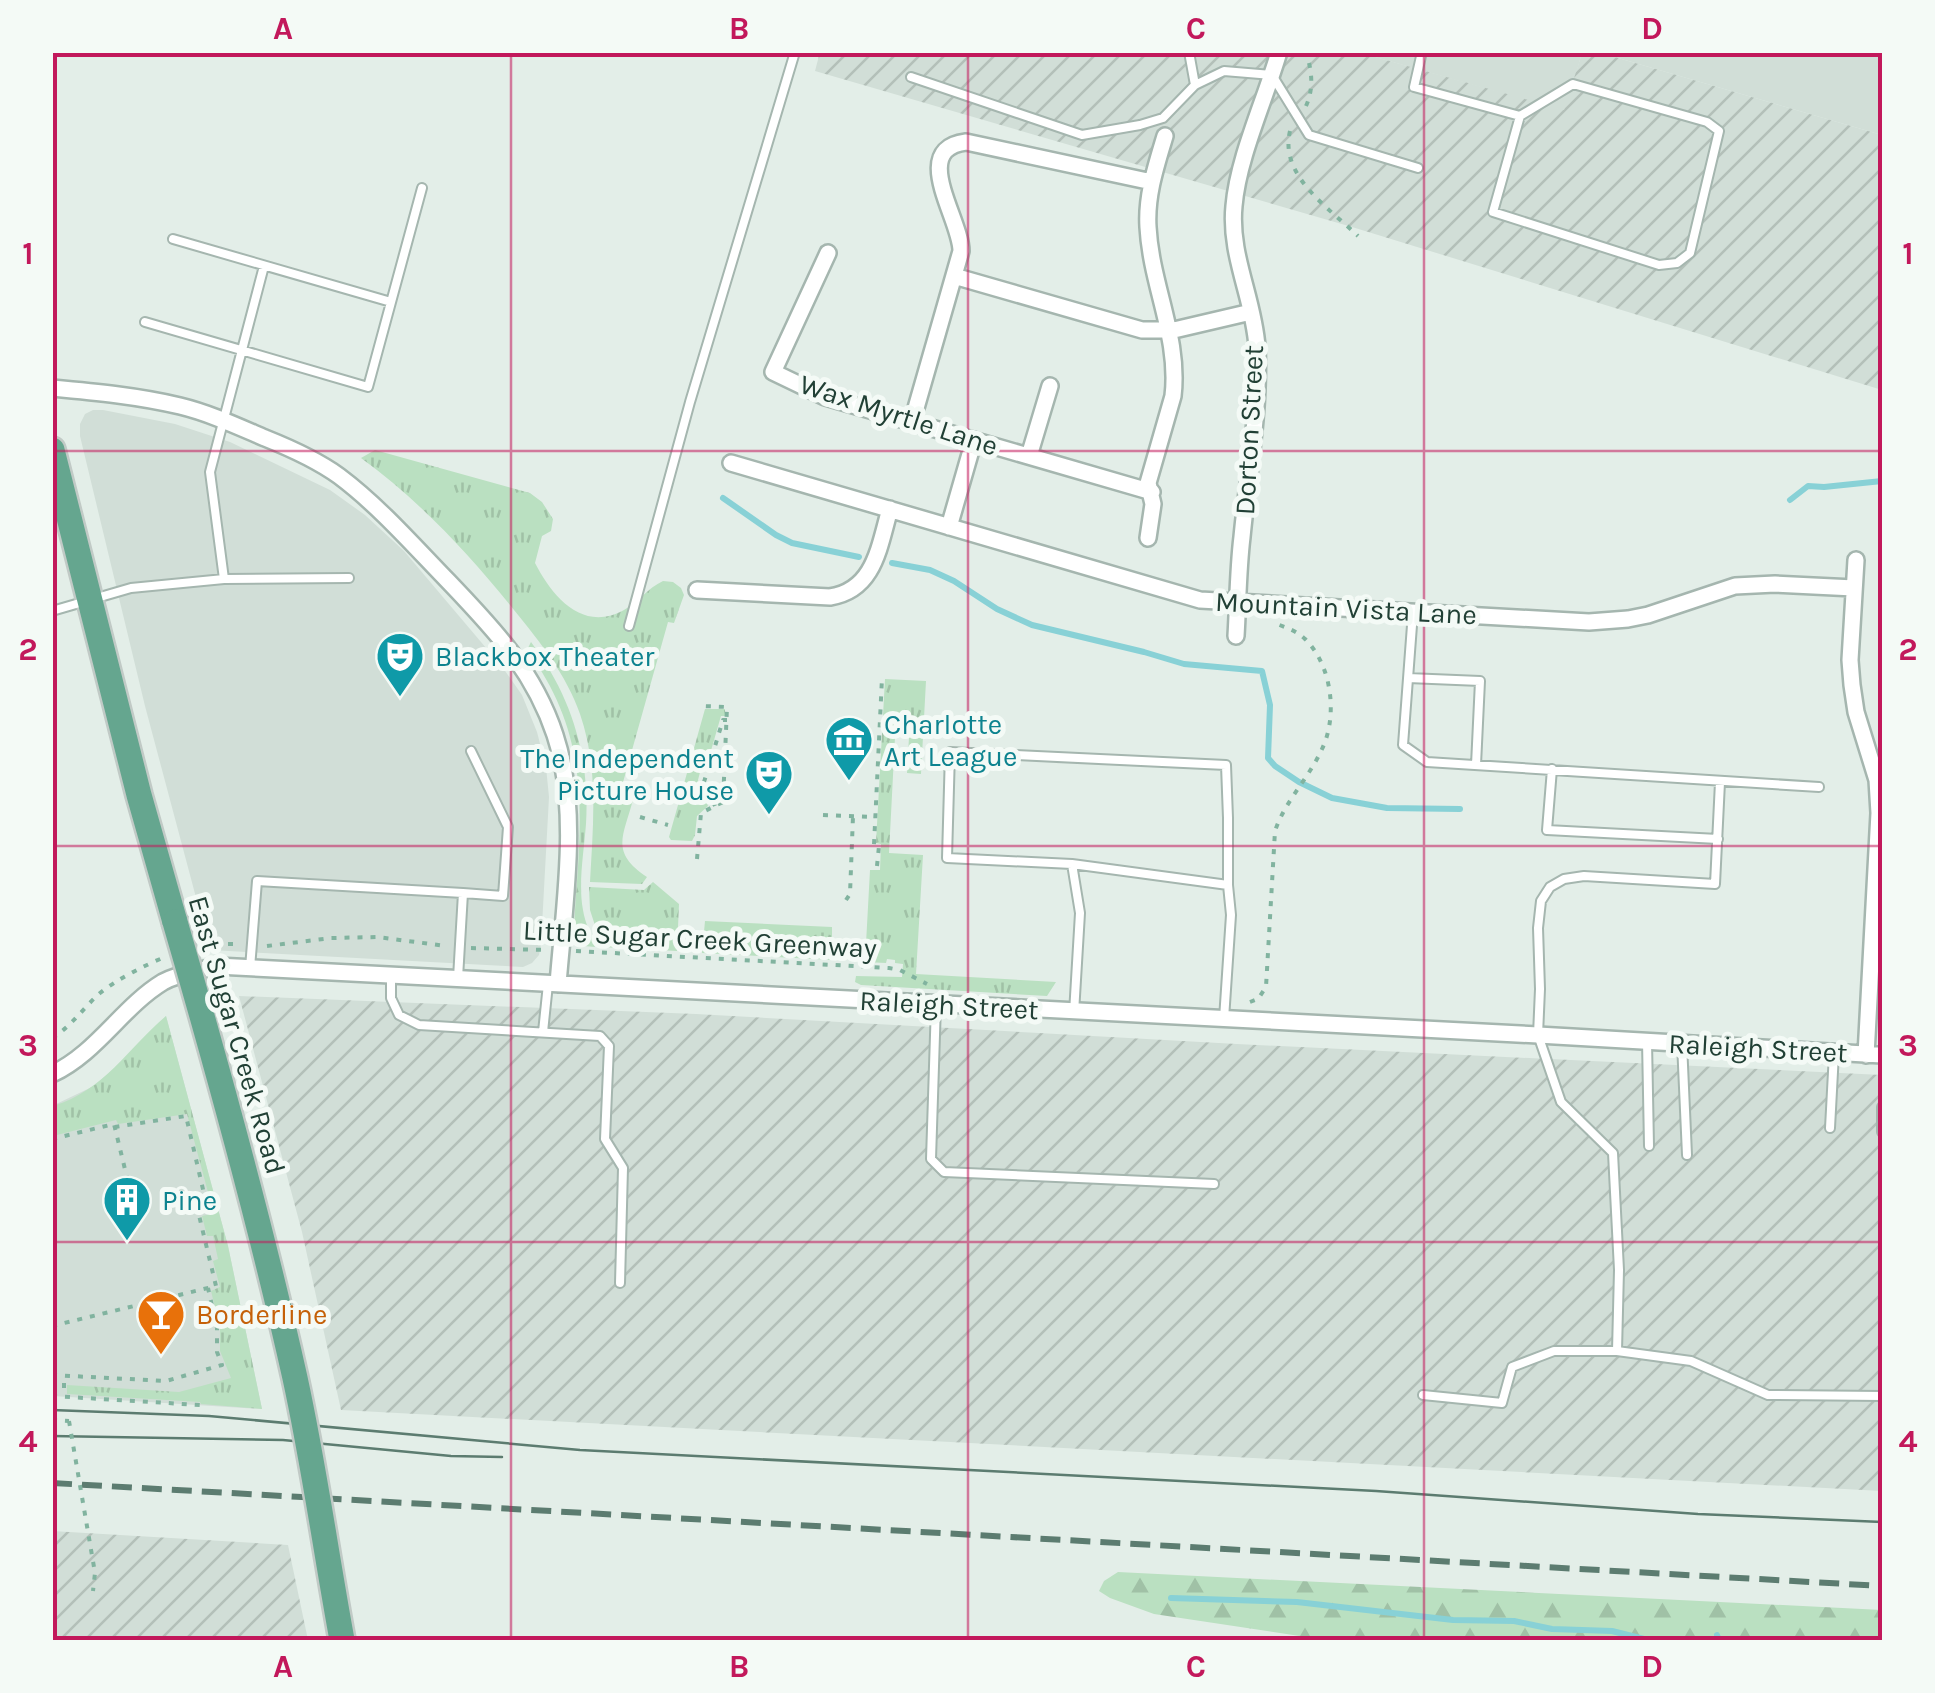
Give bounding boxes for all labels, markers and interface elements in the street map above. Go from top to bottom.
text: A [273,10,293,47]
text: B [729,10,749,47]
text: C [1186,10,1206,47]
text: D [1641,10,1663,47]
text: 1 [22,235,34,272]
text: 1 [1902,235,1914,272]
street label: Dorton Street [1228,344,1270,516]
street label: Wax Myrtle Lane [796,367,1002,463]
street label: Mountain Vista Lane [1214,585,1478,631]
theatre icon: Blackbox Theater [374,630,426,698]
text: 2 [18,631,38,668]
text: 2 [1898,631,1918,668]
place label: Blackbox Theater [435,640,655,673]
place label: Charlotte Art League [884,708,1017,773]
museum icon: Charlotte Art League [823,714,875,782]
place label: The Independent Picture House [520,742,734,807]
theatre icon: The Independent Picture House [743,748,795,816]
street label: East Sugar Creek Road [181,892,293,1178]
street label: Little Sugar Creek Greenway [522,913,878,965]
street label: Raleigh Street [859,984,1039,1026]
text: 3 [18,1027,38,1064]
street label: Raleigh Street [1668,1027,1848,1069]
text: 3 [1898,1027,1918,1064]
building icon: Pine [101,1174,153,1242]
place label: Pine [162,1184,217,1217]
bar icon: Borderline [135,1288,187,1356]
place label: Borderline [196,1298,327,1331]
text: 4 [18,1423,38,1460]
text: 4 [1898,1423,1918,1460]
text: A [273,1648,293,1685]
text: B [729,1648,749,1685]
text: C [1186,1648,1206,1685]
text: D [1641,1648,1663,1685]

